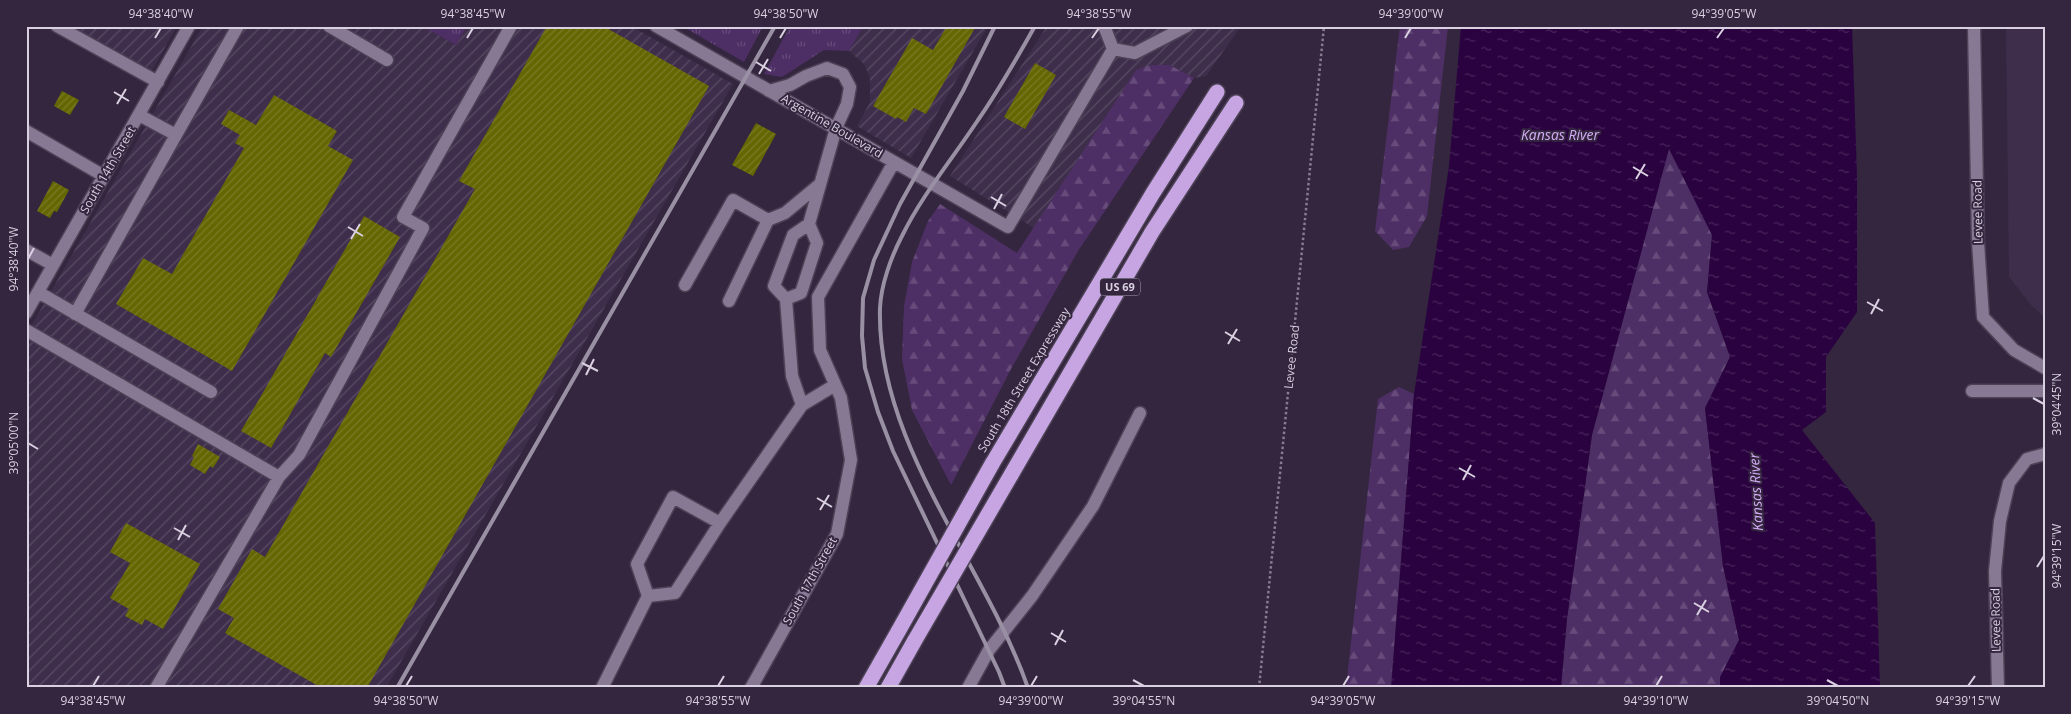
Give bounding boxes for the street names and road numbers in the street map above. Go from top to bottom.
street label: Argentine Boulevard [778,90,886,162]
street label: South 14th Street [76,123,139,216]
street label: Levee Road [1968,180,1987,244]
road number: US 69 [1100,278,1140,296]
street label: South 18th Street Expressway [973,303,1074,455]
street label: Levee Road [1280,324,1303,390]
street label: South 17th Street [778,534,841,628]
street label: Levee Road [1986,588,2005,652]

